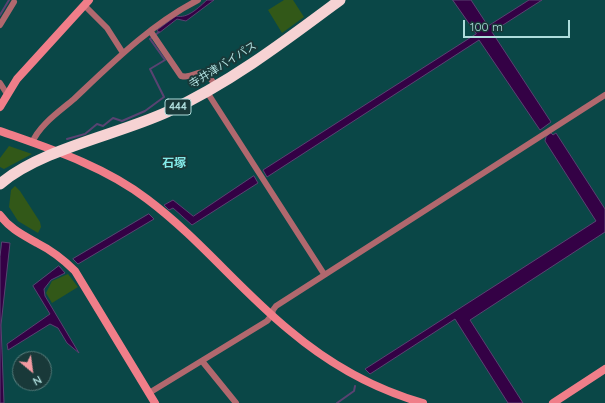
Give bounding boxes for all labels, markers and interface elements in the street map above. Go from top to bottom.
scale bar [465,12,572,38]
text: 100 m [470,19,503,34]
street label: 寺井津バイパス [187,39,259,91]
road number: 444 [165,99,191,115]
district label: 石塚 [162,156,186,170]
north arrow [12,351,52,391]
text: N [30,373,44,389]

